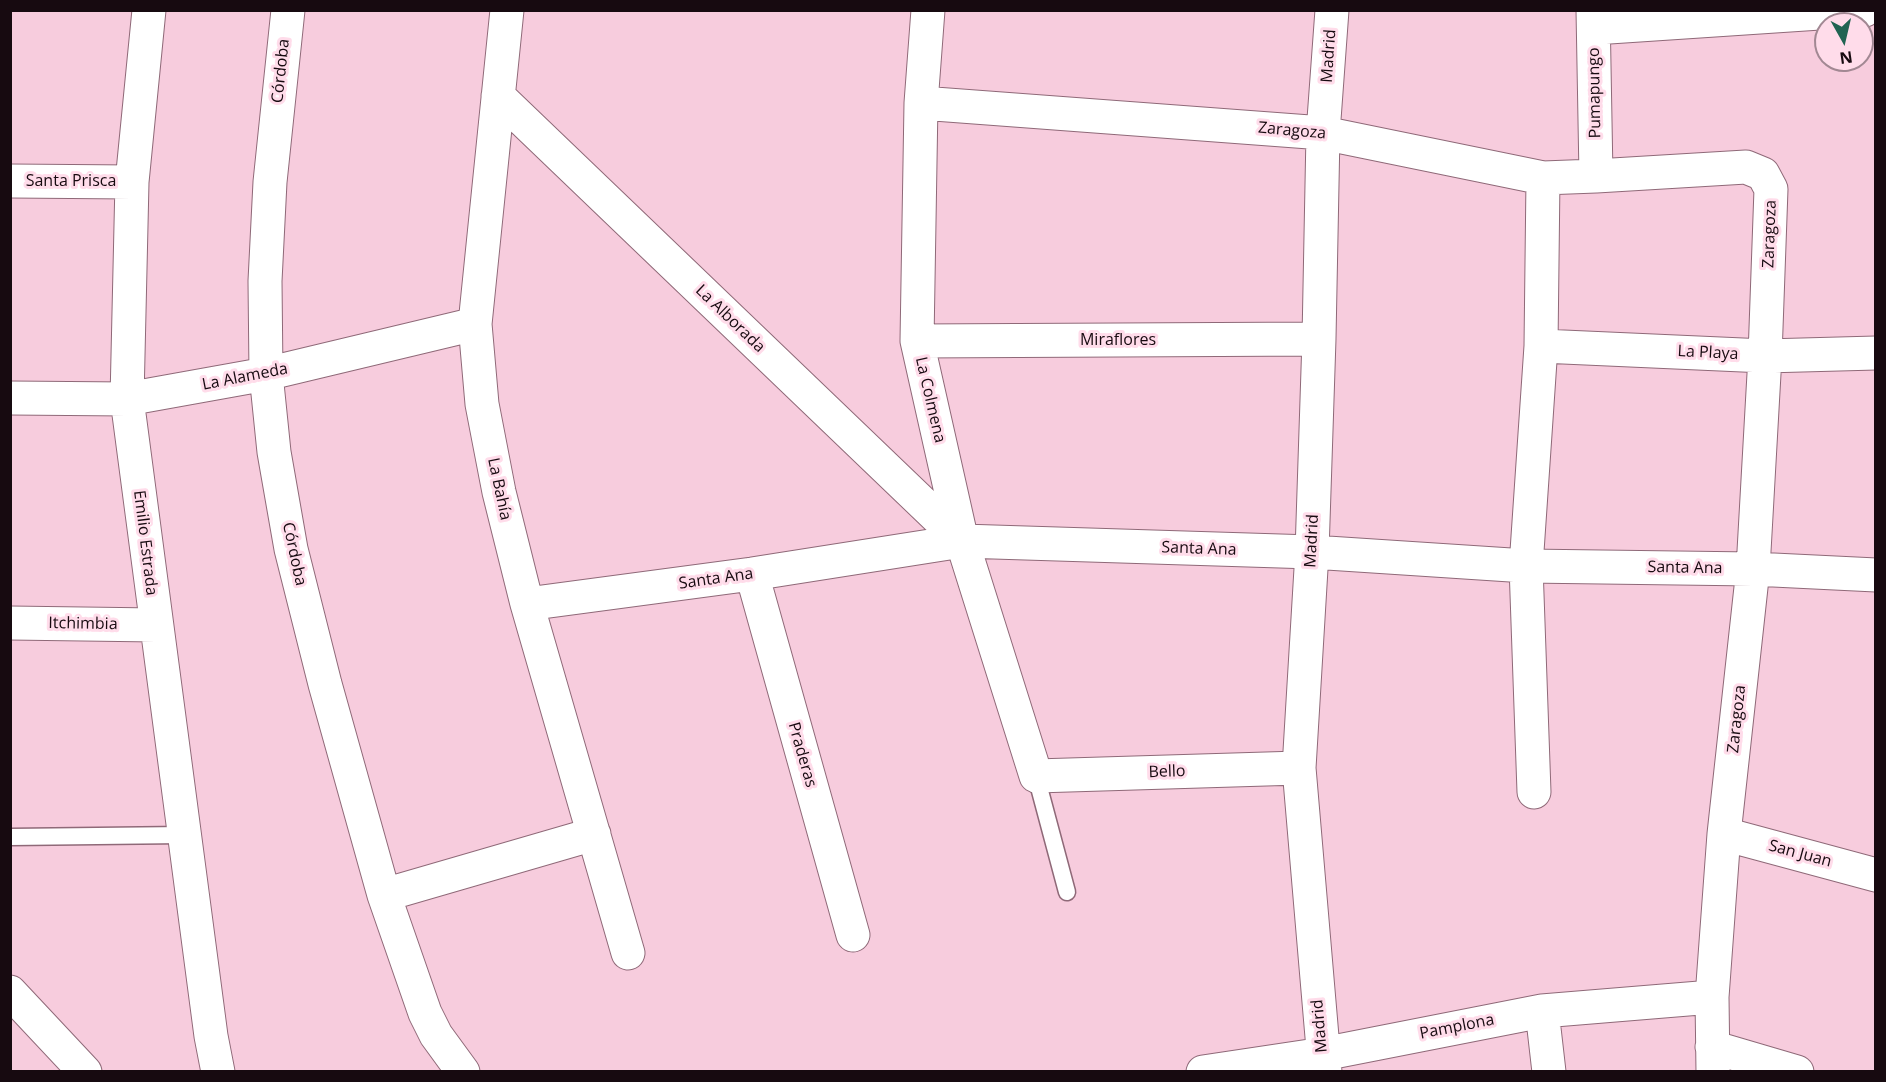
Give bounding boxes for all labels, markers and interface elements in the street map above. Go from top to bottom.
north arrow [1814,12,1874,72]
street label: Madrid [1318,29,1340,83]
street label: Córdoba [268,38,294,104]
text: N [1838,46,1854,70]
street label: Pumapungo [1585,47,1605,139]
street label: Zaragoza [1257,118,1327,144]
street label: Santa Prisca [26,171,116,191]
street label: Zaragoza [1759,200,1781,268]
street label: La Alborada [691,281,769,357]
street label: Miraflores [1080,330,1156,350]
street label: La Playa [1677,342,1739,364]
street label: La Colmena [911,355,949,445]
street label: La Alameda [201,359,289,395]
street label: La Bahía [483,456,515,522]
street label: Emilio Estrada [129,489,161,597]
street label: Madrid [1301,514,1323,568]
street label: Córdoba [278,521,310,587]
street label: Santa Ana [1161,538,1237,560]
street label: Santa Ana [1647,558,1723,578]
street label: Santa Ana [678,564,754,594]
street label: Itchimbia [48,614,118,634]
street label: Zaragoza [1724,684,1750,754]
street label: Praderas [784,720,820,790]
street label: Bello [1148,762,1186,782]
street label: San Juan [1766,836,1834,872]
street label: Madrid [1308,999,1332,1053]
street label: Pamplona [1418,1010,1496,1044]

